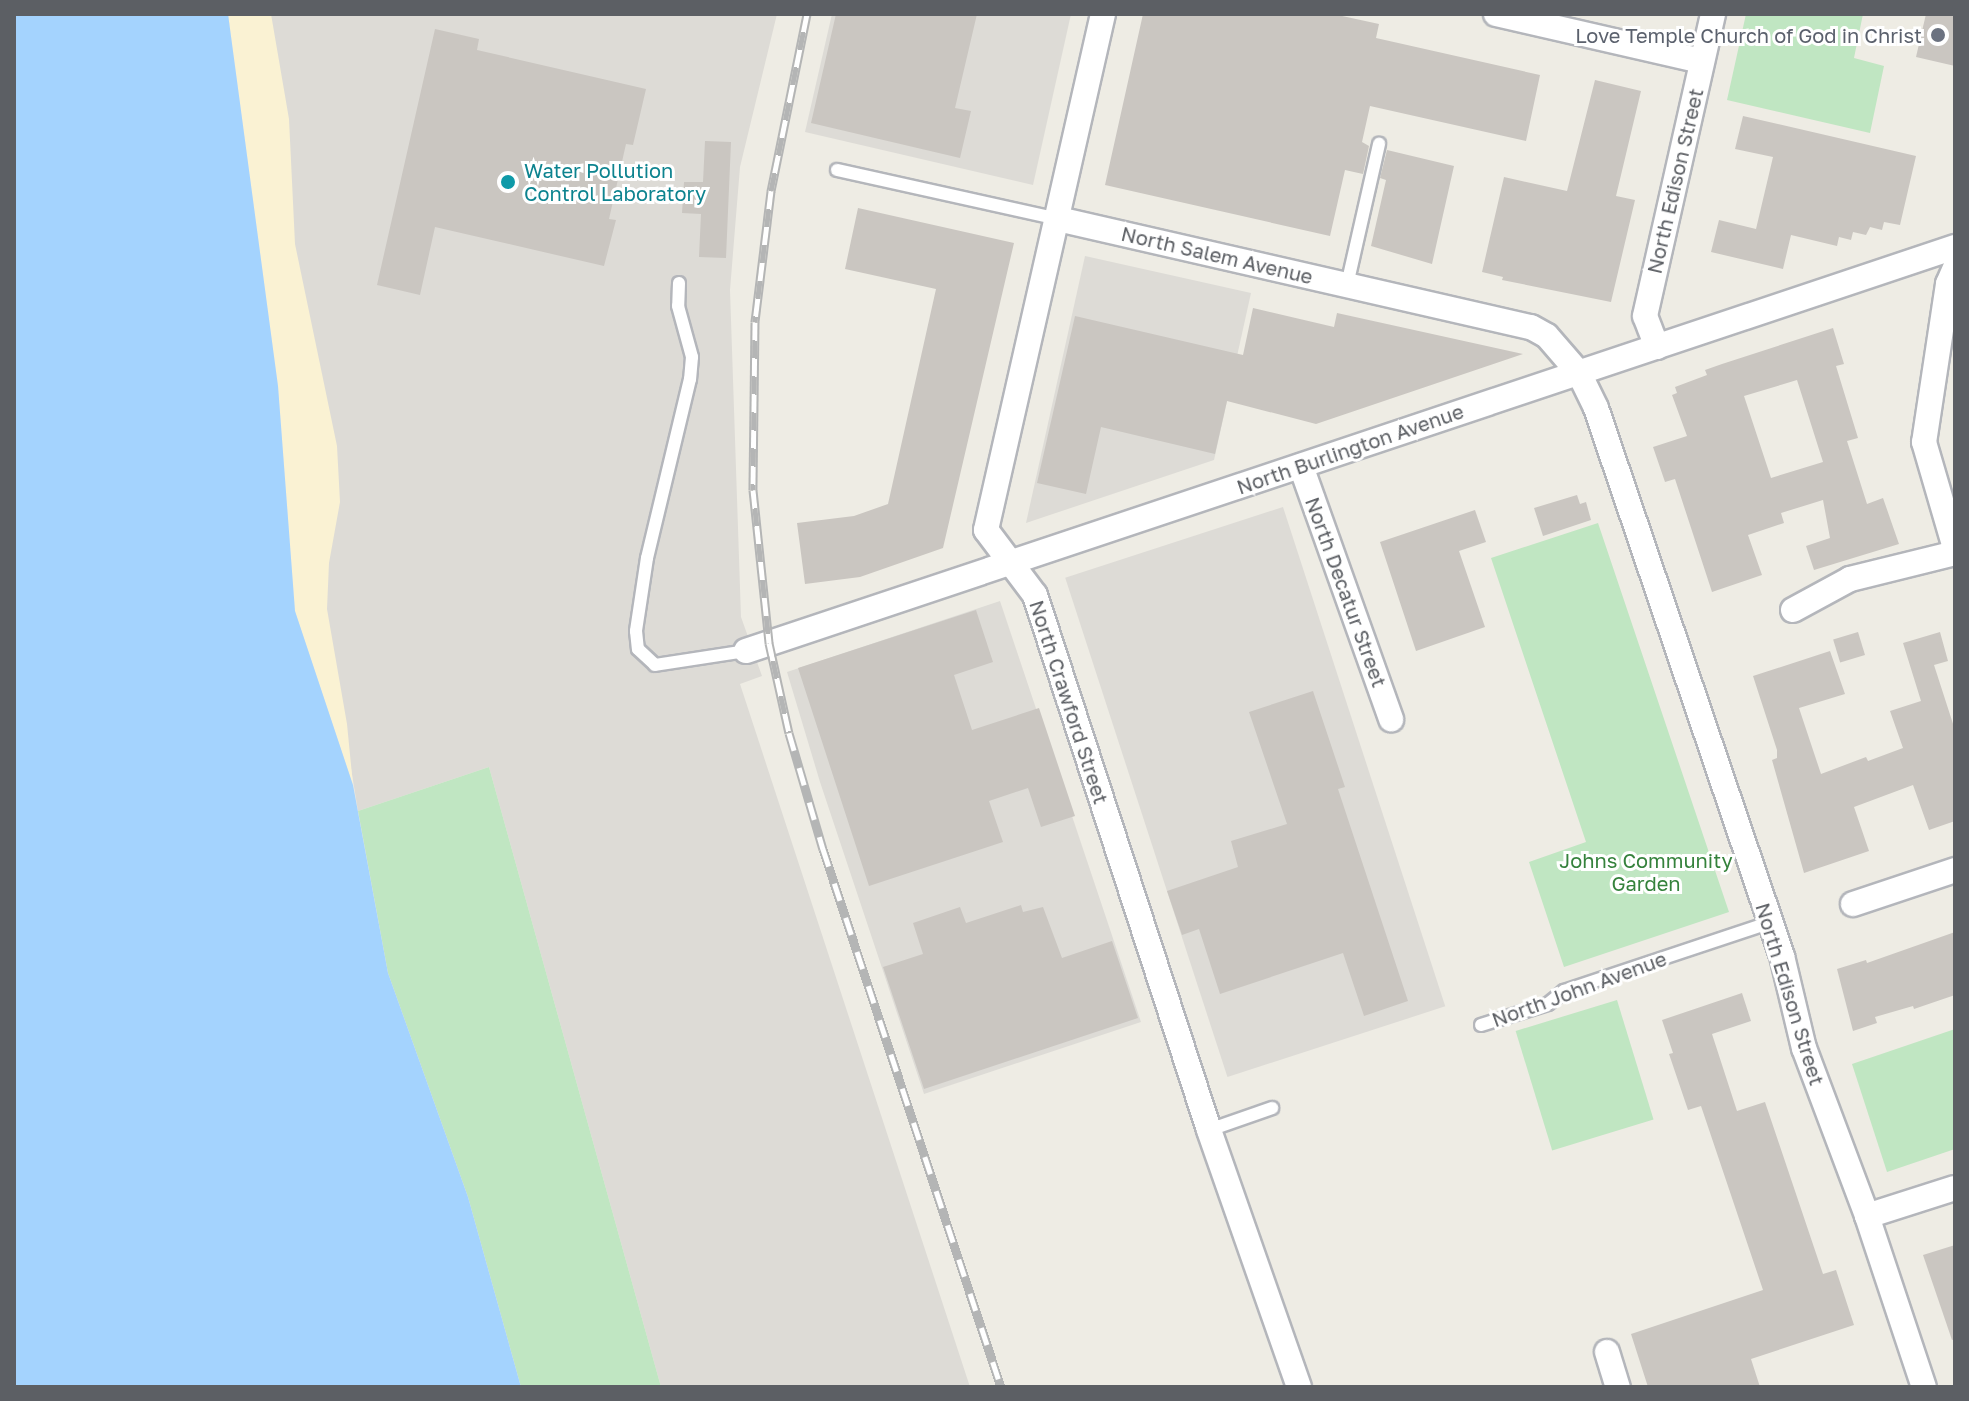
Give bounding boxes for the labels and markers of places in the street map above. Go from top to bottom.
place label: Love Temple Church of God in Christ [1575,23,1922,47]
marker: Love Temple Church of God in Christ [1929,26,1947,44]
place label: Water Pollution Control Laboratory [524,158,706,205]
marker: Water Pollution Control Laboratory [499,173,517,191]

